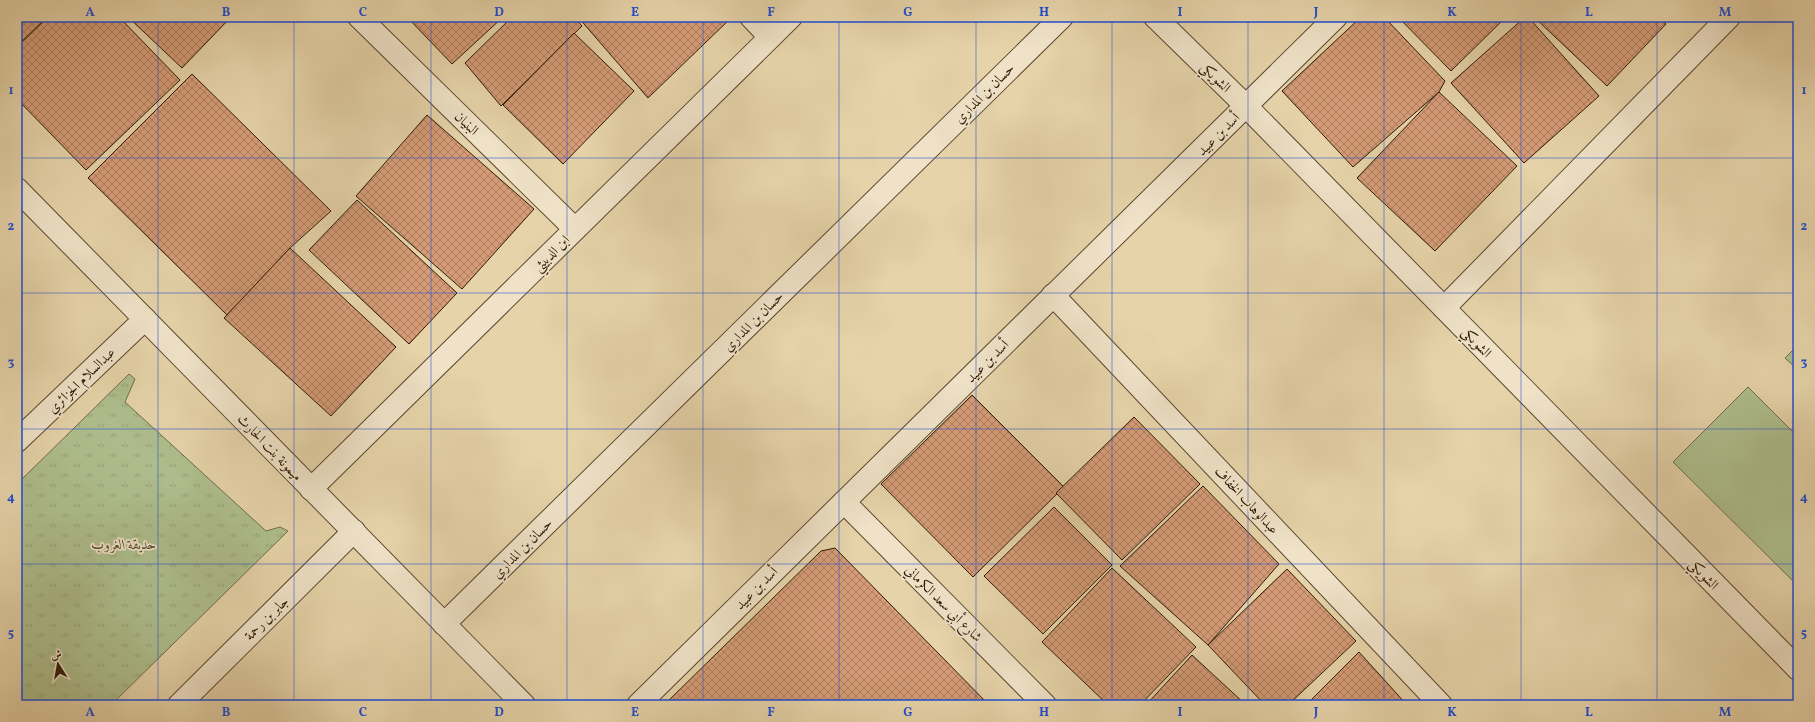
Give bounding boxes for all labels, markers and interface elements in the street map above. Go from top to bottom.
text: A [85,4,95,22]
text: B [222,4,231,22]
text: C [359,4,367,22]
text: D [494,4,504,22]
text: E [631,4,639,22]
text: F [767,4,775,22]
text: G [903,4,913,22]
text: H [1039,4,1049,22]
text: I [1178,4,1183,22]
text: J [1313,4,1319,22]
text: K [1447,4,1457,22]
text: L [1585,4,1593,22]
text: M [1719,4,1732,22]
street label: الشويكي [1193,59,1235,100]
street label: حسان بن المداري [951,60,1020,129]
text: 1 [8,82,14,100]
text: 1 [1801,82,1807,100]
street label: أسد بن عبيد [1192,107,1245,161]
street label: البنيان [450,108,482,140]
text: 2 [8,218,15,236]
text: 2 [1801,218,1808,236]
street label: ابن الدبيثي [529,231,576,278]
street label: حسان بن المداري [720,288,789,357]
street label: الشويكي [1454,323,1495,365]
street label: أسد بن عبيد [961,334,1014,388]
street label: عبدالسلام الجزائري [44,344,122,420]
text: 3 [8,354,15,372]
text: 3 [1801,354,1808,372]
street label: ميمونة بنت الحارث [232,410,306,486]
street label: عبدالوهاب الخفاف [1209,463,1282,539]
text: 4 [7,489,15,507]
text: 4 [1800,489,1808,507]
street label: حسان بن المداري [489,515,558,584]
park label: حديقة الغروب [92,536,156,555]
street label: الشويكي [1681,555,1722,597]
street label: شارع أبي سعد الكرماني [899,560,987,648]
street label: أسد بن عبيد [730,561,783,615]
street label: جابر بن رحمة [241,593,293,645]
text: 5 [8,625,14,643]
text: 5 [1801,625,1807,643]
north arrow [38,644,78,684]
text: ش [50,647,63,664]
text: A [85,704,95,722]
text: B [222,704,231,722]
text: C [359,704,367,722]
text: D [494,704,504,722]
text: E [631,704,639,722]
text: F [767,704,775,722]
text: G [903,704,913,722]
text: H [1039,704,1049,722]
text: I [1178,704,1183,722]
text: J [1313,704,1319,722]
text: K [1447,704,1457,722]
text: L [1585,704,1593,722]
text: M [1719,704,1732,722]

